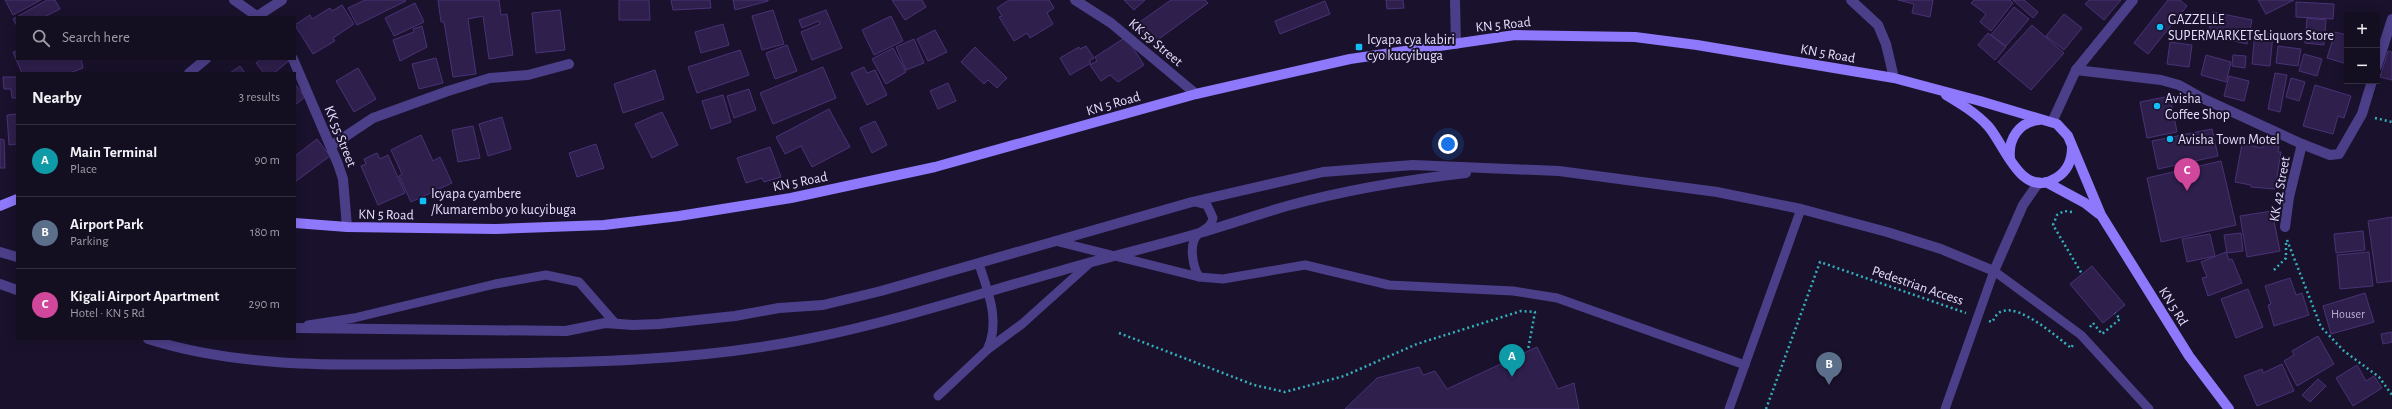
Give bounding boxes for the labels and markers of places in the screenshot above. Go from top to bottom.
place label: GAZZELLE SUPERMARKET&Liquors Store [2168,13,2334,43]
marker: GAZZELLE SUPERMARKET&Liquors Store [2155,22,2165,32]
place label: Icyapa cya kabiri cyo kucyibuga [1367,33,1455,63]
marker: Icyapa cya kabiri cyo kucyibuga [1354,42,1364,52]
place label: Avisha Coffee Shop [2165,92,2230,122]
marker: Avisha Coffee Shop [2152,101,2162,111]
place label: Avisha Town Motel [2178,133,2280,147]
marker: Avisha Town Motel [2165,134,2175,144]
pin: C [2174,158,2200,191]
place label: Icyapa cyambere /Kumarembo yo kucyibuga [431,187,577,217]
marker: Icyapa cyambere /Kumarembo yo kucyibuga [418,196,428,206]
pin: A [1499,344,1525,377]
pin: B [1816,352,1842,385]

